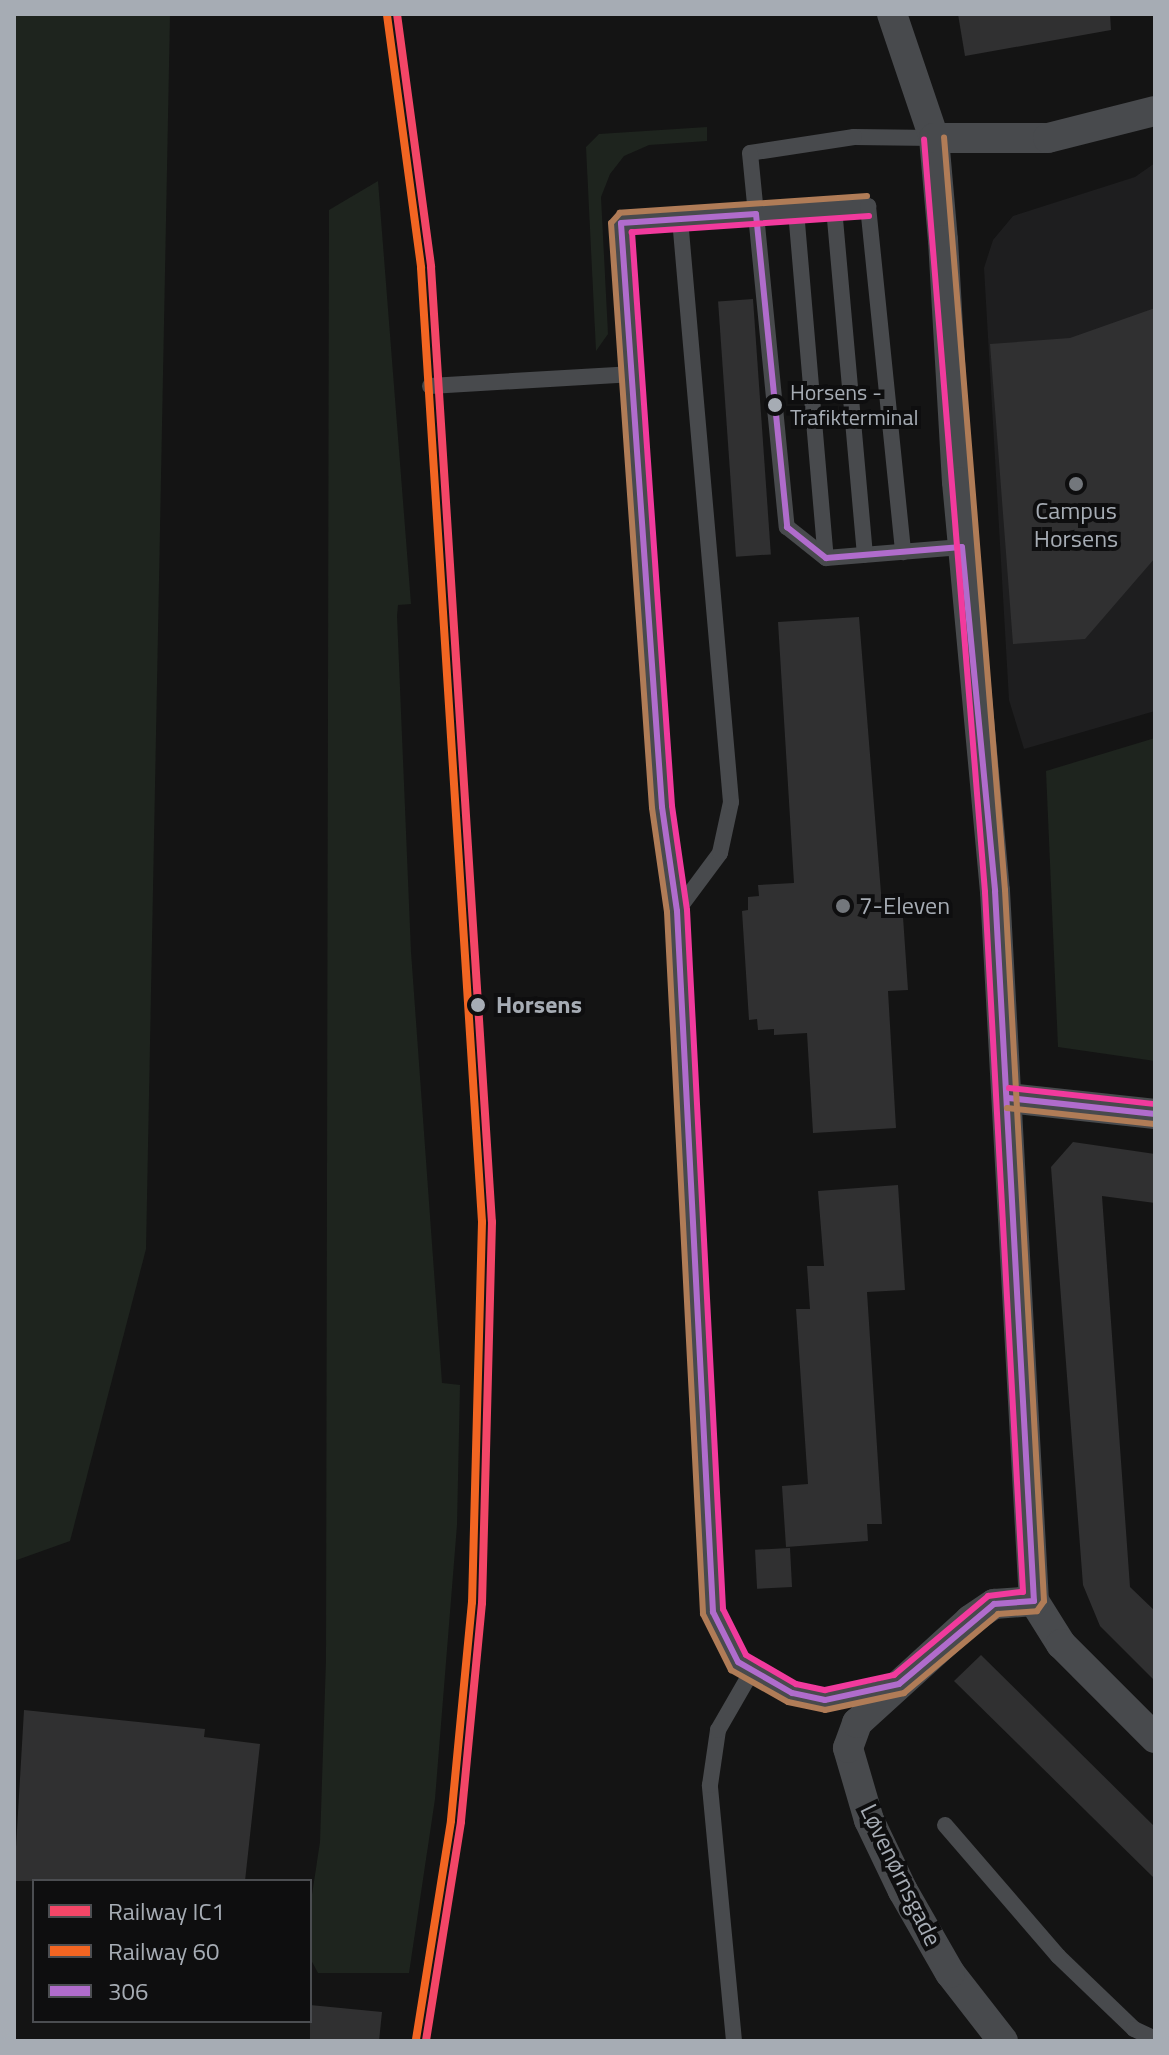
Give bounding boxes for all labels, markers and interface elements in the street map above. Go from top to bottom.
place label: Horsens - Trafikterminal [790,379,919,430]
marker: Horsens - Trafikterminal [767,397,783,413]
marker: Campus Horsens [1067,475,1085,493]
place label: Campus Horsens [1034,497,1118,553]
place label: 7-Eleven [859,892,950,920]
marker: 7-Eleven [834,897,852,915]
place label: Horsens [496,991,582,1019]
marker: Horsens [467,994,489,1016]
street label: Løvenørnsgade [854,1799,948,1951]
legend [32,1879,312,2023]
text: Railway IC1 [108,1893,225,1929]
text: Railway 60 [108,1933,219,1969]
text: 306 [108,1973,148,2009]

